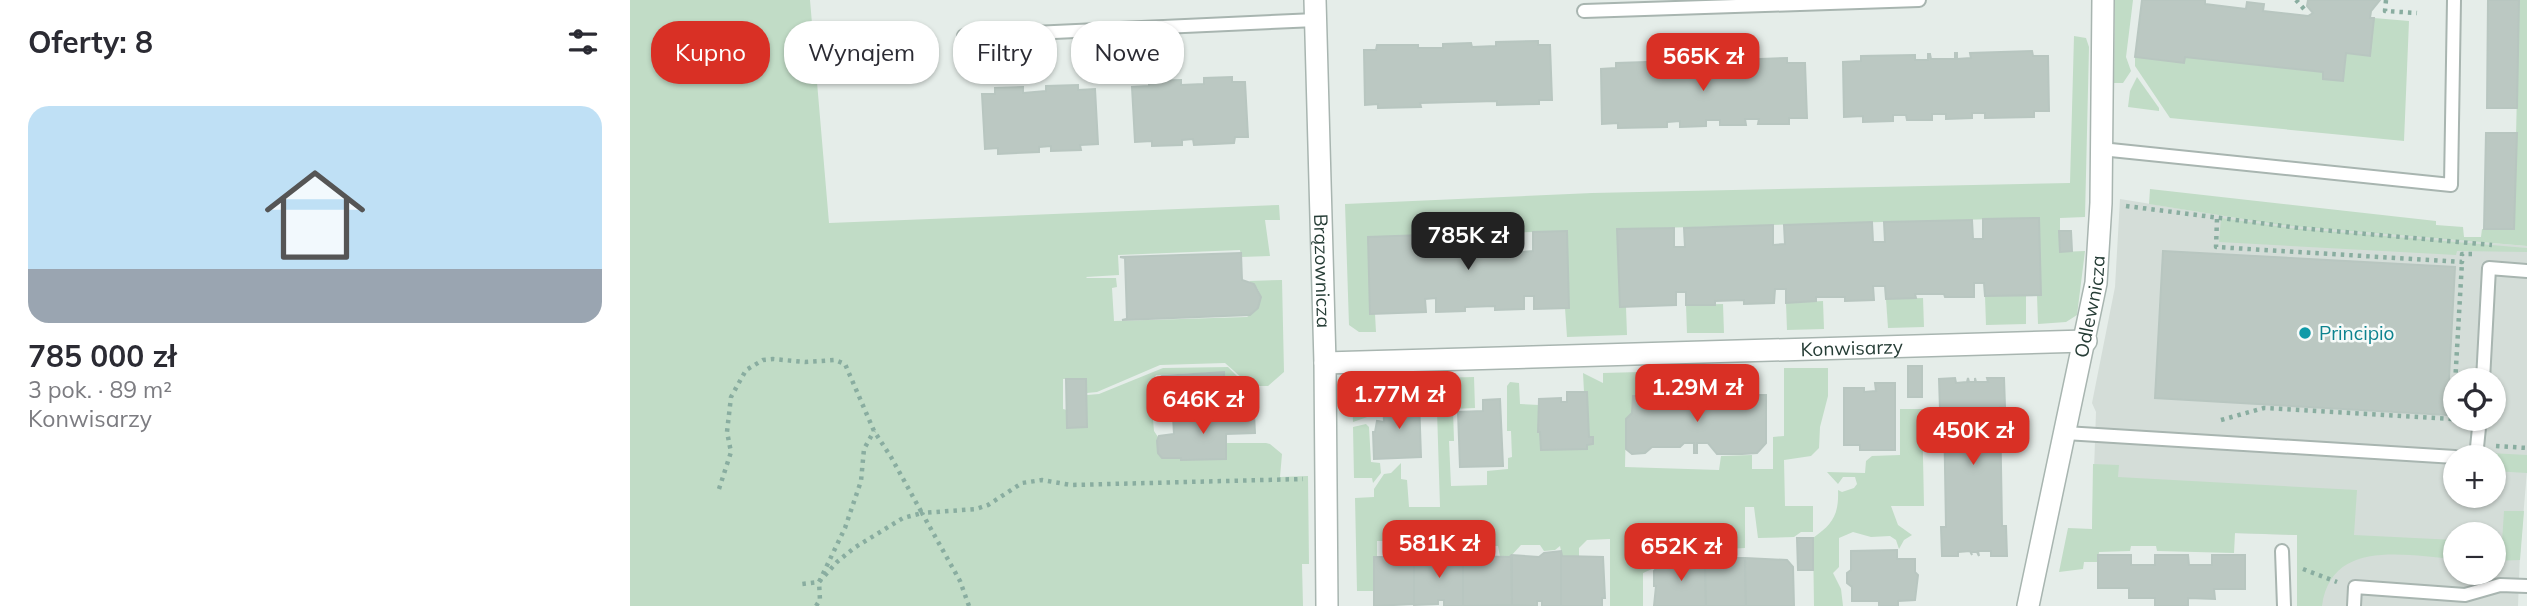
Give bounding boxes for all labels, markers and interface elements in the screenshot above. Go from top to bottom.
chip: Kupno [651,21,770,84]
chip: Wynajem [784,21,939,84]
chip: Filtry [953,21,1057,84]
chip: Nowe [1071,21,1184,84]
text: Oferty: 8 [28,23,153,61]
icon: filters [564,23,602,61]
pin: 565K zł [1638,34,1768,93]
text: 565K zł [1662,41,1744,70]
icon: home [252,152,378,278]
pin: 785K zł [1403,212,1533,272]
street label: Brązownicza [1309,213,1336,328]
text: 785K zł [1427,220,1509,249]
street label: Odlewnicza [2069,255,2110,360]
place label: Principio [2319,321,2394,345]
marker: Principio [2297,325,2313,341]
street label: Konwisarzy [1800,334,1903,361]
text: 785 000 zł [28,337,176,375]
pin: 1.29M zł [1625,364,1769,424]
map controls [2443,368,2506,585]
button: locate [2443,368,2506,431]
pin: 1.77M zł [1327,372,1471,431]
text: 1.29M zł [1651,372,1743,401]
text: 3 pok. · 89 m² [28,375,172,404]
pin: 646K zł [1138,376,1268,436]
text: 1.77M zł [1353,379,1445,408]
text: 646K zł [1162,384,1244,413]
text: Konwisarzy [28,404,152,433]
pin: 450K zł [1908,407,2038,467]
text: 450K zł [1932,415,2014,444]
button: + [2443,445,2506,508]
pin: 581K zł [1374,520,1504,580]
button: − [2443,522,2506,585]
pin: 652K zł [1616,524,1746,583]
text: 581K zł [1398,528,1480,557]
text: 652K zł [1640,531,1722,560]

